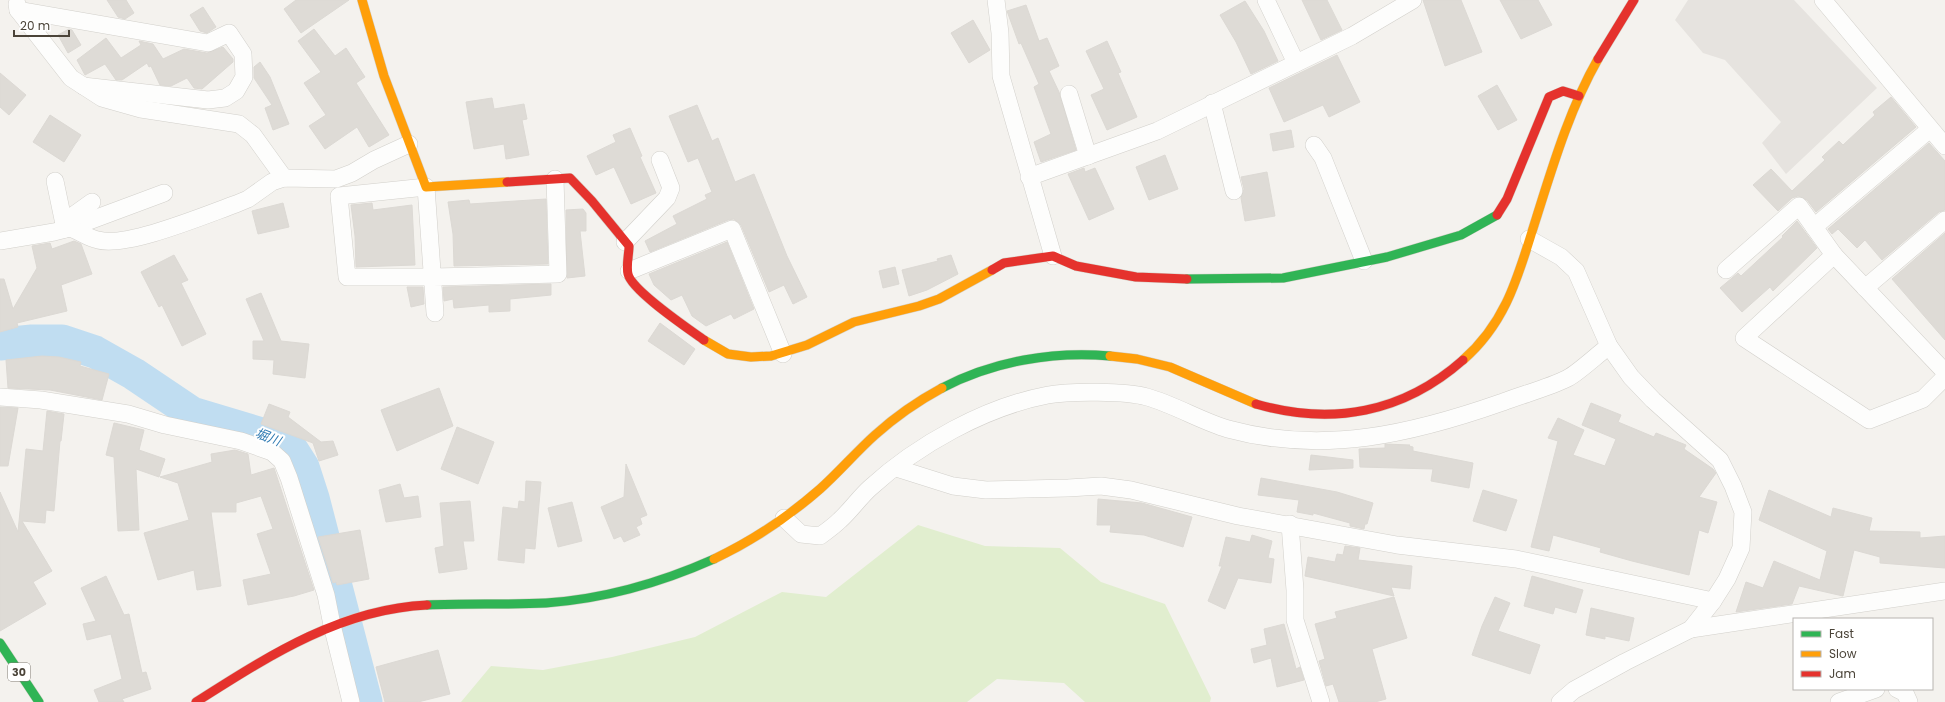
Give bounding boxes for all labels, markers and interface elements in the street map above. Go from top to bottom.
scale bar [14,12,69,38]
text: 20 m [20,17,50,34]
water label: 堀川 [252,423,285,451]
legend [1793,618,1933,690]
text: Fast [1829,625,1854,642]
text: Slow [1829,645,1857,662]
road number: 30 [8,663,30,681]
text: Jam [1829,665,1856,682]

